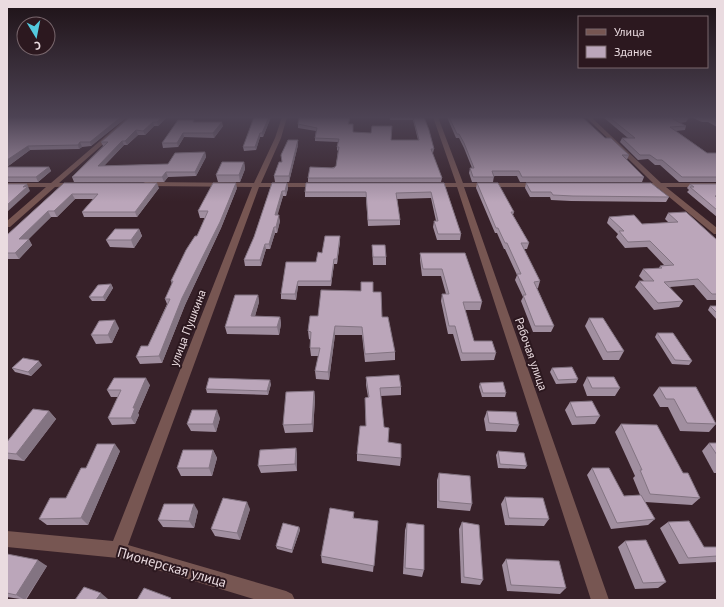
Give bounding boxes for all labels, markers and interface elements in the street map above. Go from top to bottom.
north arrow [16,16,56,56]
legend [578,16,708,68]
text: Улица [614,24,645,39]
text: С [33,38,42,53]
text: Здание [614,44,652,59]
street label: улица Пушкина [166,287,209,368]
street label: Рабочая улица [512,315,551,392]
street label: Пионерская улица [115,543,229,591]

